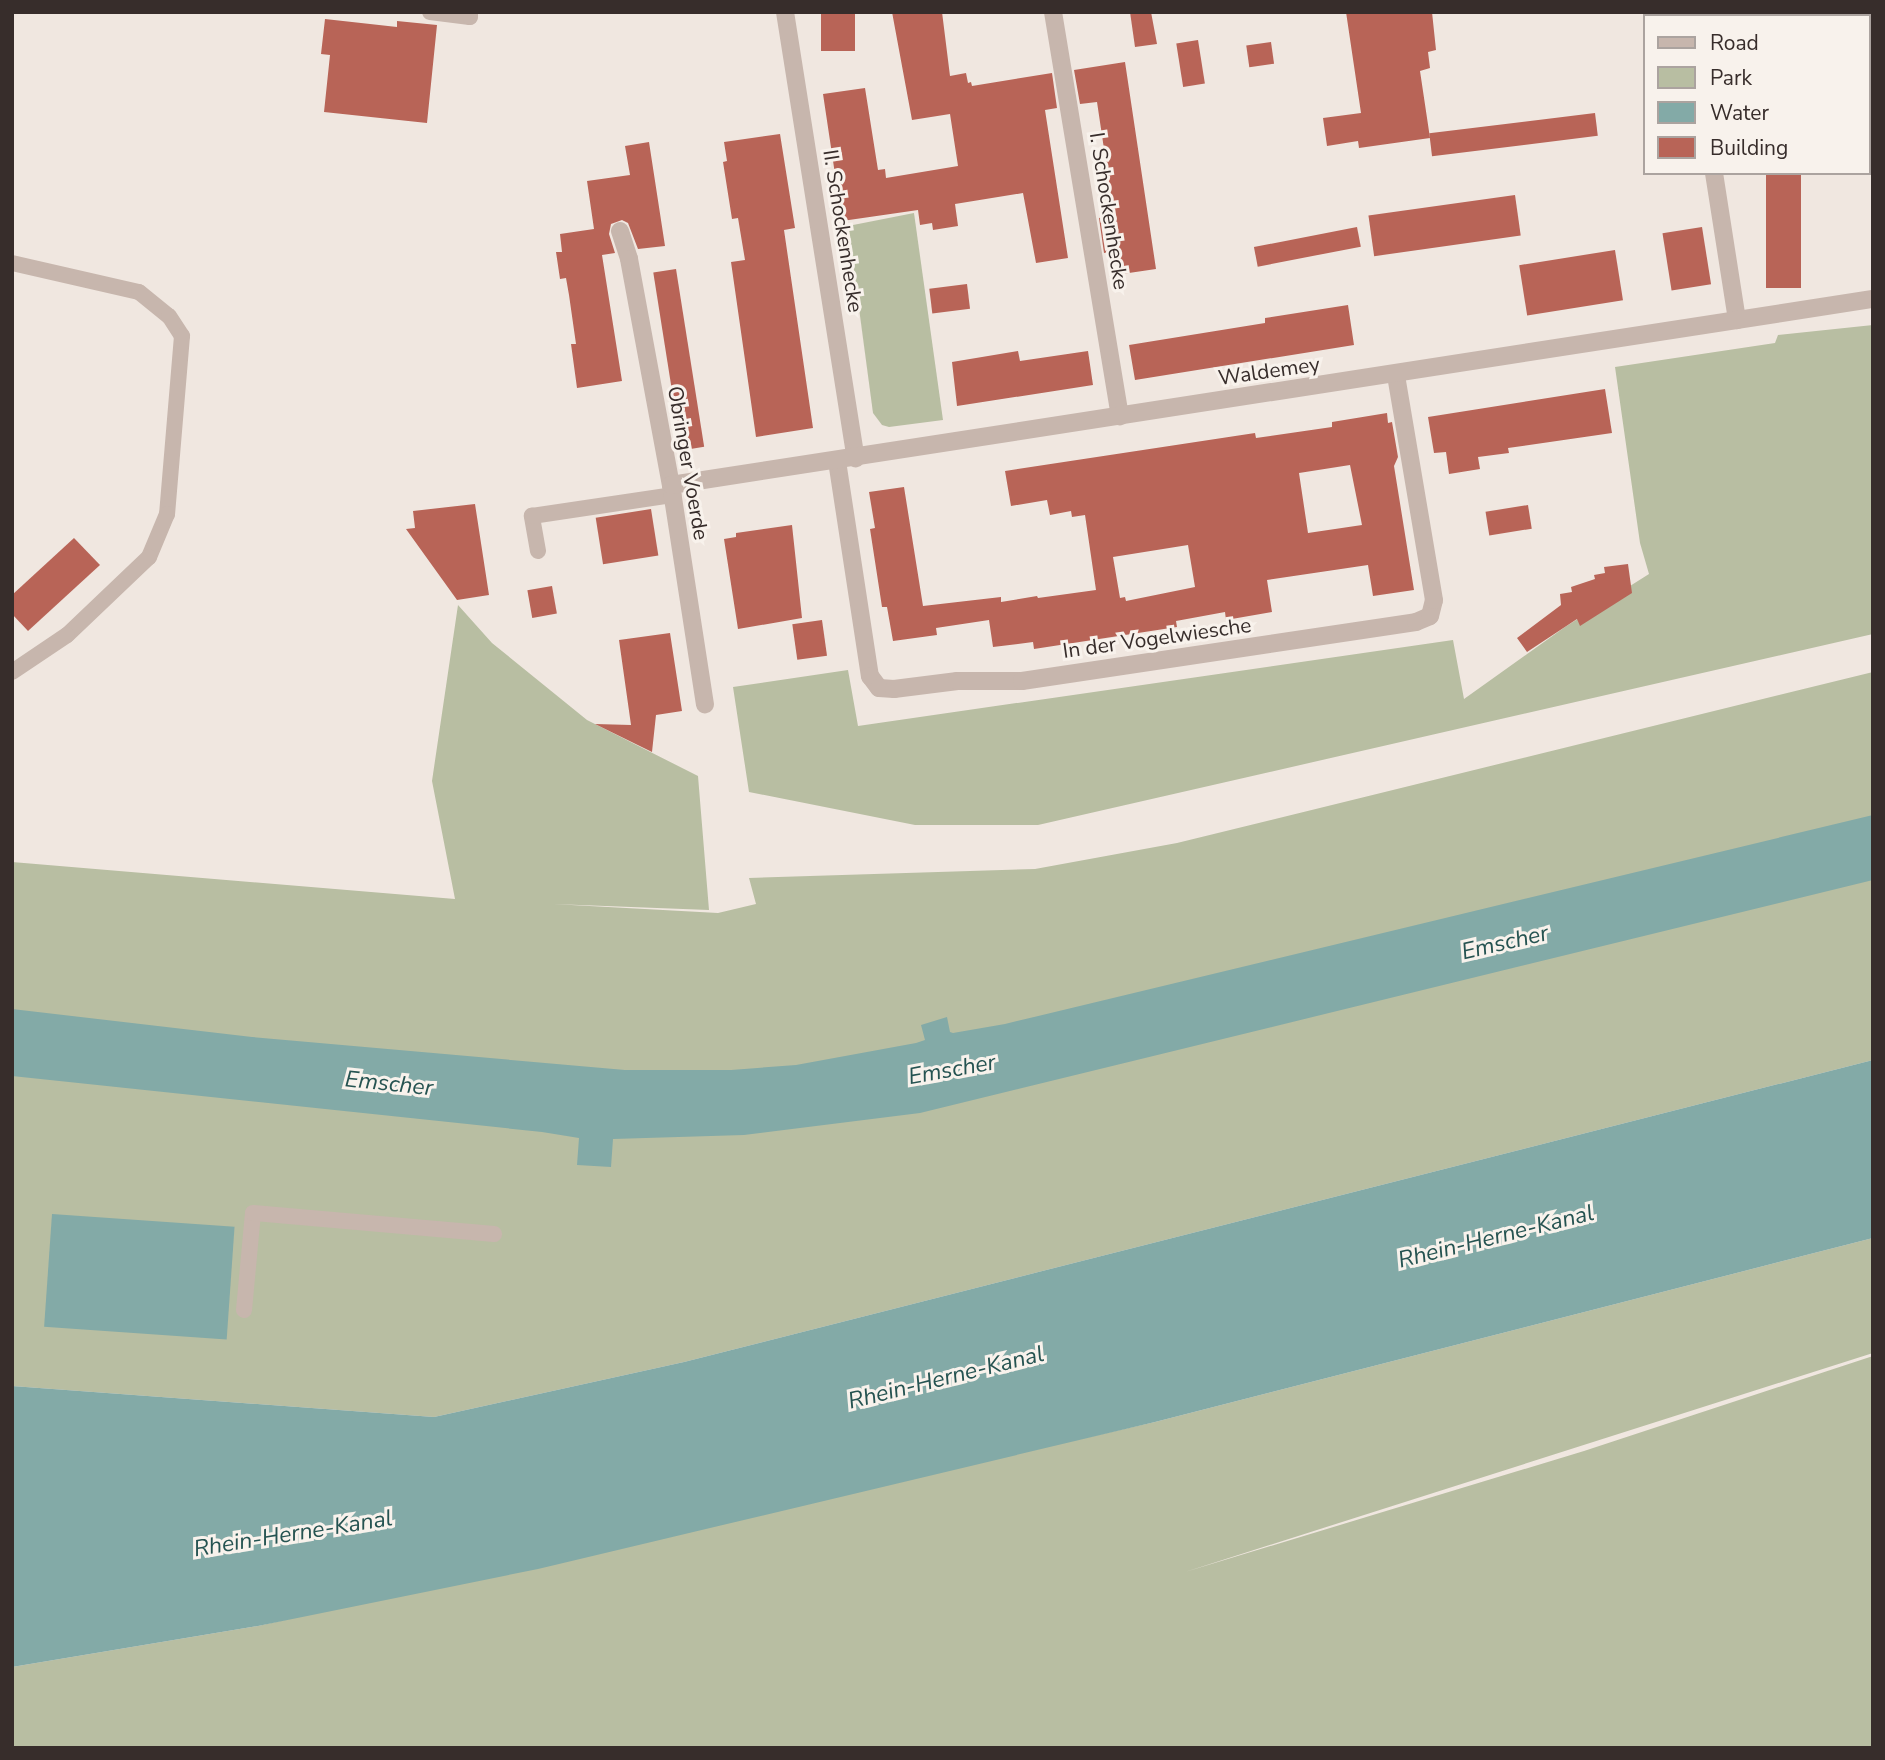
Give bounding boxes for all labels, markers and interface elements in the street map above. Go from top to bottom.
legend [1644,14,1871,175]
text: Road [1710,29,1759,57]
text: Park [1710,64,1752,92]
text: Water [1710,99,1769,127]
street label: I. Schockenhecke [1084,130,1134,292]
text: Building [1710,134,1788,162]
street label: II. Schockenhecke [818,148,868,314]
street label: Waldemey [1217,351,1321,391]
street label: Obringer Voerde [662,384,714,542]
street label: In der Vogelwiesche [1061,612,1253,664]
water label: Emscher [1459,920,1551,966]
water label: Emscher [906,1049,998,1091]
water label: Emscher [344,1066,434,1102]
water label: Rhein-Herne-Kanal [1395,1199,1597,1275]
water label: Rhein-Herne-Kanal [845,1340,1047,1416]
water label: Rhein-Herne-Kanal [192,1505,394,1563]

